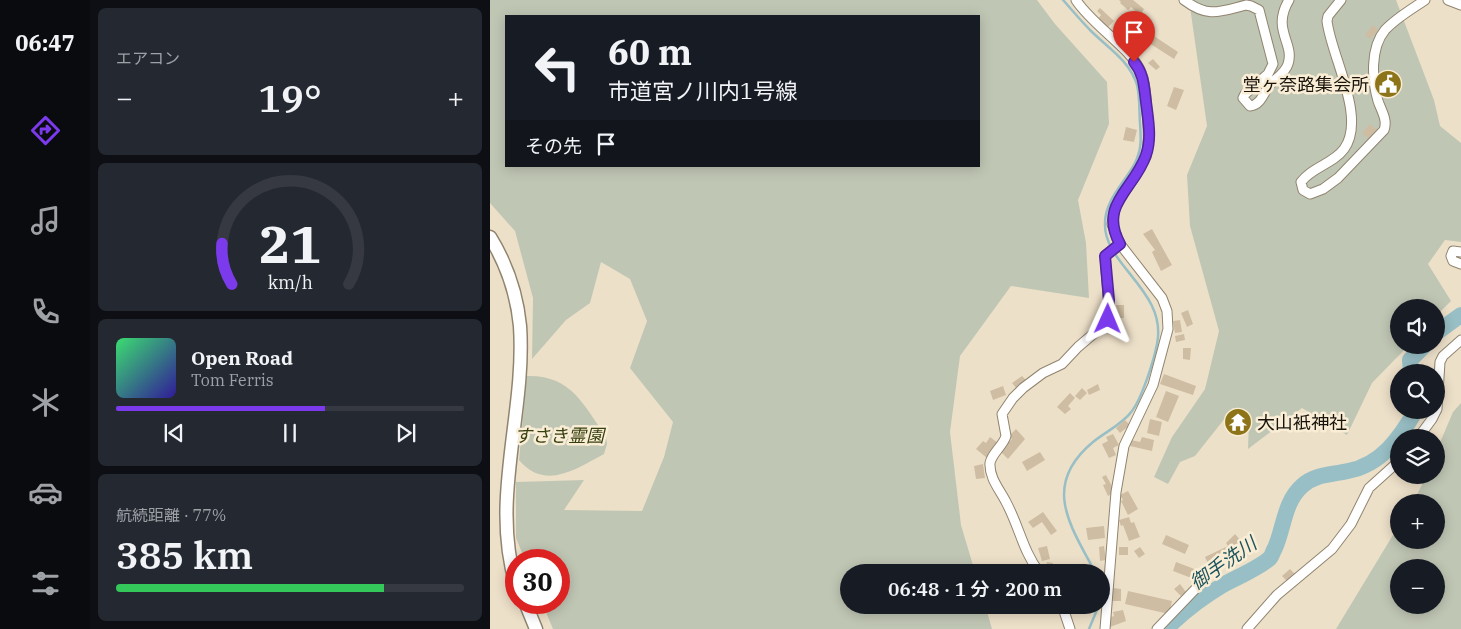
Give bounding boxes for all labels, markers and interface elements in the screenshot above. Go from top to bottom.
pin [1113,11,1155,62]
icon: arrive [1120,18,1148,46]
text: 06:47 [15,28,75,57]
text: 60 m [608,29,692,75]
icon: left [525,35,590,100]
text: エアコン [116,48,180,68]
public building icon: 堂ヶ奈路集会所 [1373,69,1403,99]
text: 19° [258,73,322,122]
place label: 堂ヶ奈路集会所 [1243,73,1369,96]
text: 市道宮ノ川内1号線 [608,76,797,105]
text: − [116,79,133,116]
text: + [447,79,464,116]
icon: directions [28,113,63,148]
icon: arrive [592,130,620,158]
text: その先 [525,134,582,158]
icon: music [28,203,63,238]
text: 21 [259,210,321,277]
text: km/h [267,271,313,294]
position arrow [1081,292,1133,344]
icon: phone [28,294,63,329]
map controls [1390,299,1445,614]
button: sound [1390,299,1445,354]
text: Open Road [191,346,293,370]
button: search [1390,364,1445,419]
text: Tom Ferris [191,370,274,390]
icon: climate [28,385,63,420]
temple icon: 大山衹神社 [1223,407,1253,437]
place label: 大山衹神社 [1257,411,1347,434]
icon: previous [160,419,188,447]
icon: pause [276,419,304,447]
icon: next [392,419,420,447]
park label: すさき霊園 [514,424,607,447]
button: layers [1390,429,1445,484]
icon: car [28,475,63,510]
button: + [1390,494,1445,549]
text: 航続距離 · 77% [116,505,226,525]
text: 385 km [116,530,253,579]
water label: 御手洗川 [1185,530,1263,595]
speed limit sign: 30 [505,549,570,614]
button: − [1390,559,1445,614]
icon: filters [28,566,63,601]
text: 06:48 · 1 分 · 200 m [888,577,1062,601]

